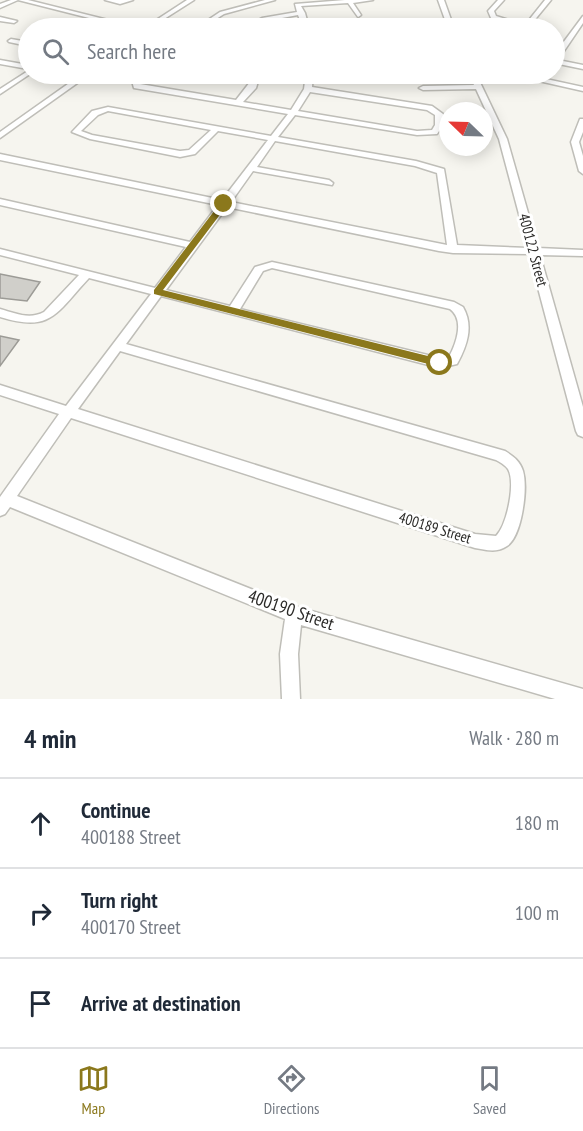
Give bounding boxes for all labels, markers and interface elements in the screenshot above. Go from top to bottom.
search box [18,18,565,84]
icon: search [39,35,72,68]
text: Search here [87,37,176,65]
north arrow [439,102,493,156]
route end [210,190,236,216]
street label: 400122 Street [515,211,552,288]
route start [426,349,452,375]
street label: 400189 Street [397,508,474,548]
street label: 400190 Street [245,584,337,635]
text: 4 min [24,722,77,755]
text: Walk · 280 m [469,725,559,751]
text: Continue [81,796,151,824]
icon: ahead [24,807,57,840]
text: 180 m [515,810,559,836]
text: 400188 Street [81,824,181,850]
text: Turn right [81,886,158,914]
icon: right [24,897,57,930]
text: 100 m [515,900,559,926]
text: 400170 Street [81,914,181,940]
icon: arrive [24,987,57,1020]
text: Arrive at destination [81,989,241,1017]
tab: Map [77,1062,110,1118]
tab: Directions [264,1062,319,1118]
tab: Saved [473,1062,506,1118]

